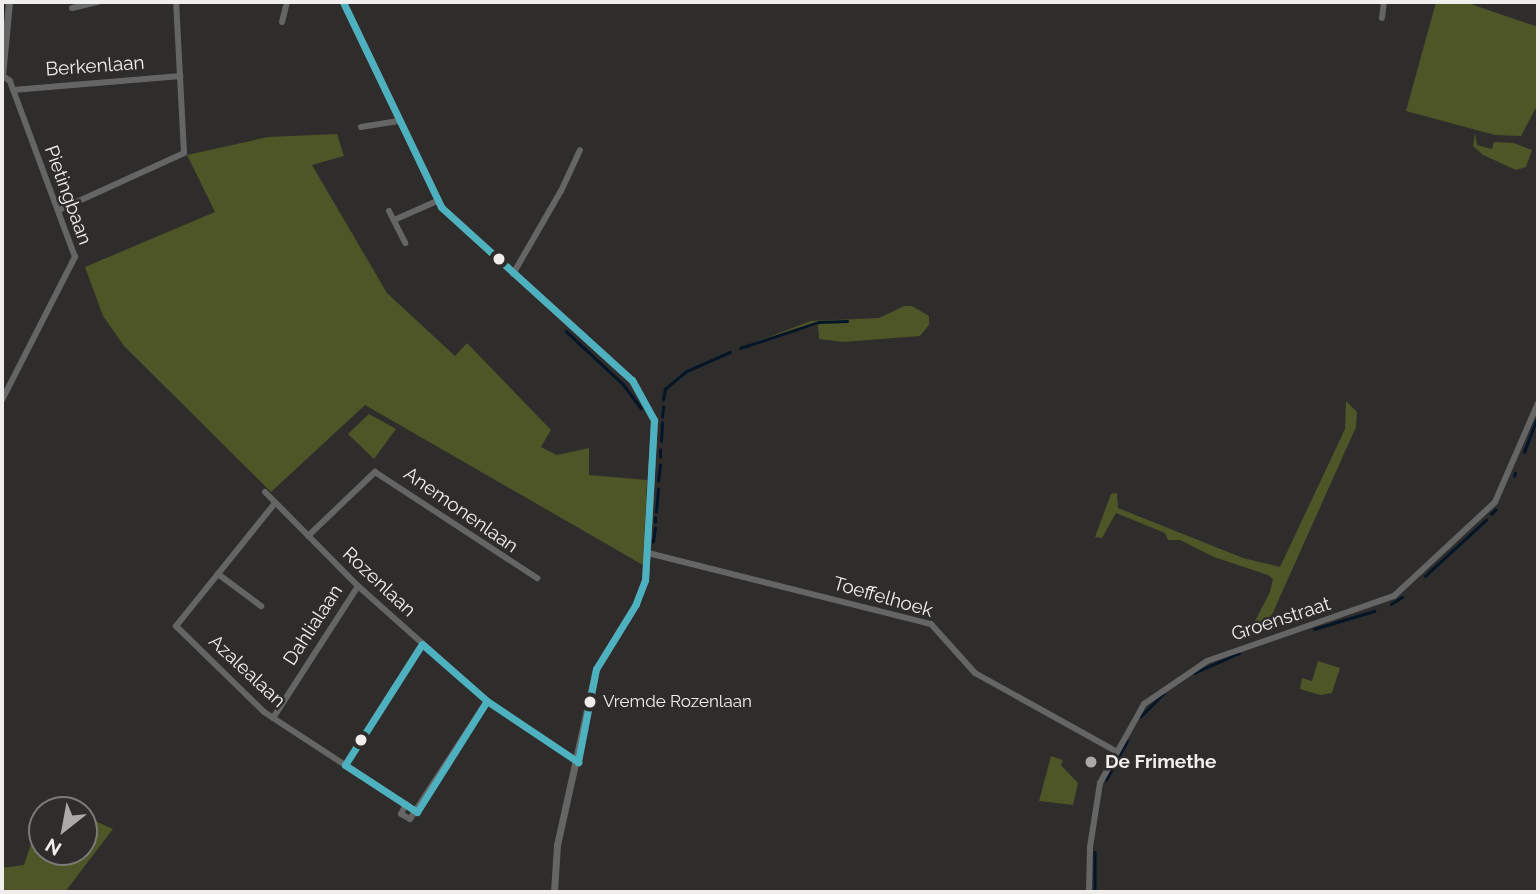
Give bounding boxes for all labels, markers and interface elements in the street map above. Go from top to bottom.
street label: Berkenlaan [45,51,145,81]
street label: Pietingbaan [40,142,96,248]
unlabelled marker [492,252,506,266]
street label: Anemonenlaan [400,462,522,558]
street label: Rozenlaan [338,542,420,622]
street label: Toeffelhoek [831,572,935,622]
street label: Dahlialaan [279,580,347,670]
street label: Groenstraat [1229,592,1333,646]
street label: Azalealaan [204,630,290,712]
place label: Vremde Rozenlaan [603,692,752,712]
marker: Vremde Rozenlaan [583,695,597,709]
unlabelled marker [354,733,368,747]
place label: De Frimethe [1105,751,1216,773]
marker: De Frimethe [1083,754,1099,770]
north arrow [28,796,98,866]
text: N [41,834,65,860]

